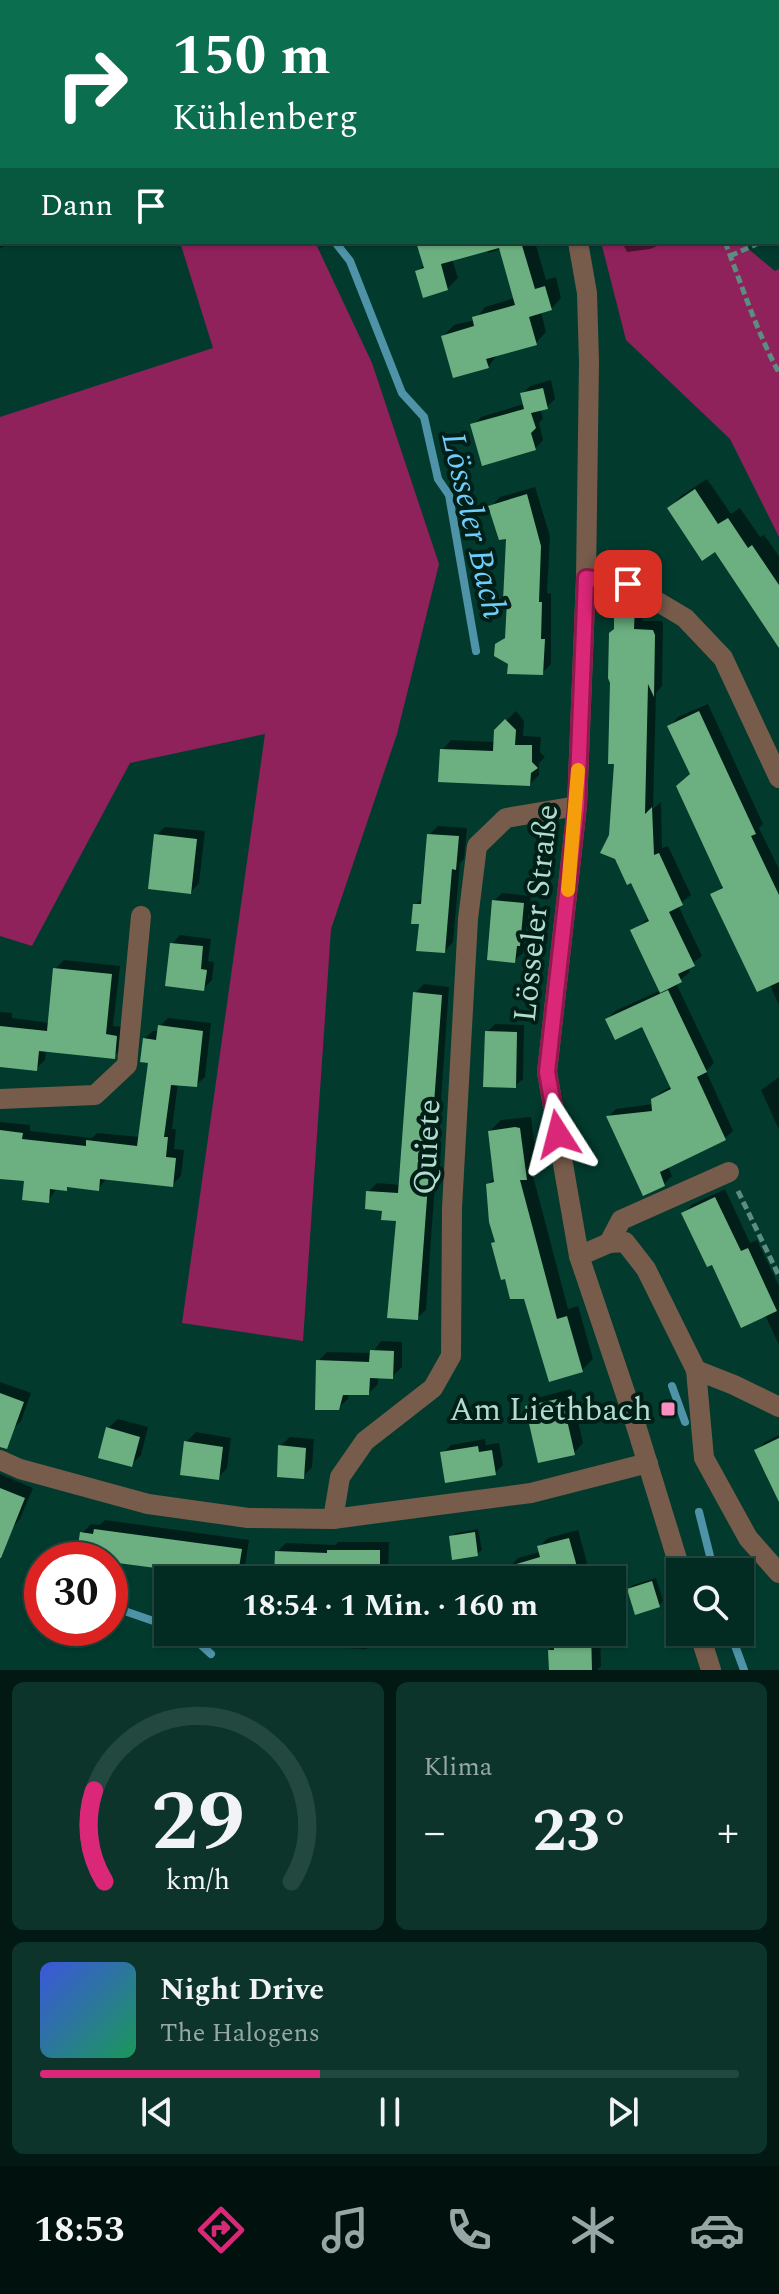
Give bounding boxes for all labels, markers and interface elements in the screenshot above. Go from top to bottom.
text: 150 m [172,14,331,99]
icon: right [40,32,144,136]
text: Kühlenberg [172,91,358,146]
text: Dann [40,183,113,229]
icon: arrive [129,184,173,228]
water label: Lösseler Bach [426,427,520,624]
pin [594,550,662,618]
icon: arrive [606,562,650,606]
street label: Lösseler Straße [501,802,572,1024]
position arrow [516,1092,600,1176]
street label: Quiete [401,1098,454,1196]
place label: Am Liethbach [449,1386,652,1435]
marker: Am Liethbach [659,1400,677,1418]
speed limit sign: 30 [24,1542,128,1646]
map controls [666,1558,754,1646]
button: search [666,1558,754,1646]
text: 18:54 · 1 Min. · 160 m [242,1583,538,1629]
text: Klima [424,1747,492,1787]
text: 29 [151,1760,244,1887]
text: 23° [533,1786,630,1878]
text: − [424,1799,446,1866]
text: + [717,1799,739,1866]
text: km/h [166,1859,230,1902]
text: Night Drive [160,1967,324,2013]
text: The Halogens [160,2013,320,2053]
icon: previous [135,2090,179,2134]
icon: pause [368,2090,412,2134]
icon: next [601,2090,645,2134]
icon: directions [193,2202,249,2258]
icon: music [317,2202,373,2258]
icon: phone [441,2202,497,2258]
icon: climate [565,2202,621,2258]
icon: car [689,2202,745,2258]
text: 18:53 [34,2203,124,2258]

